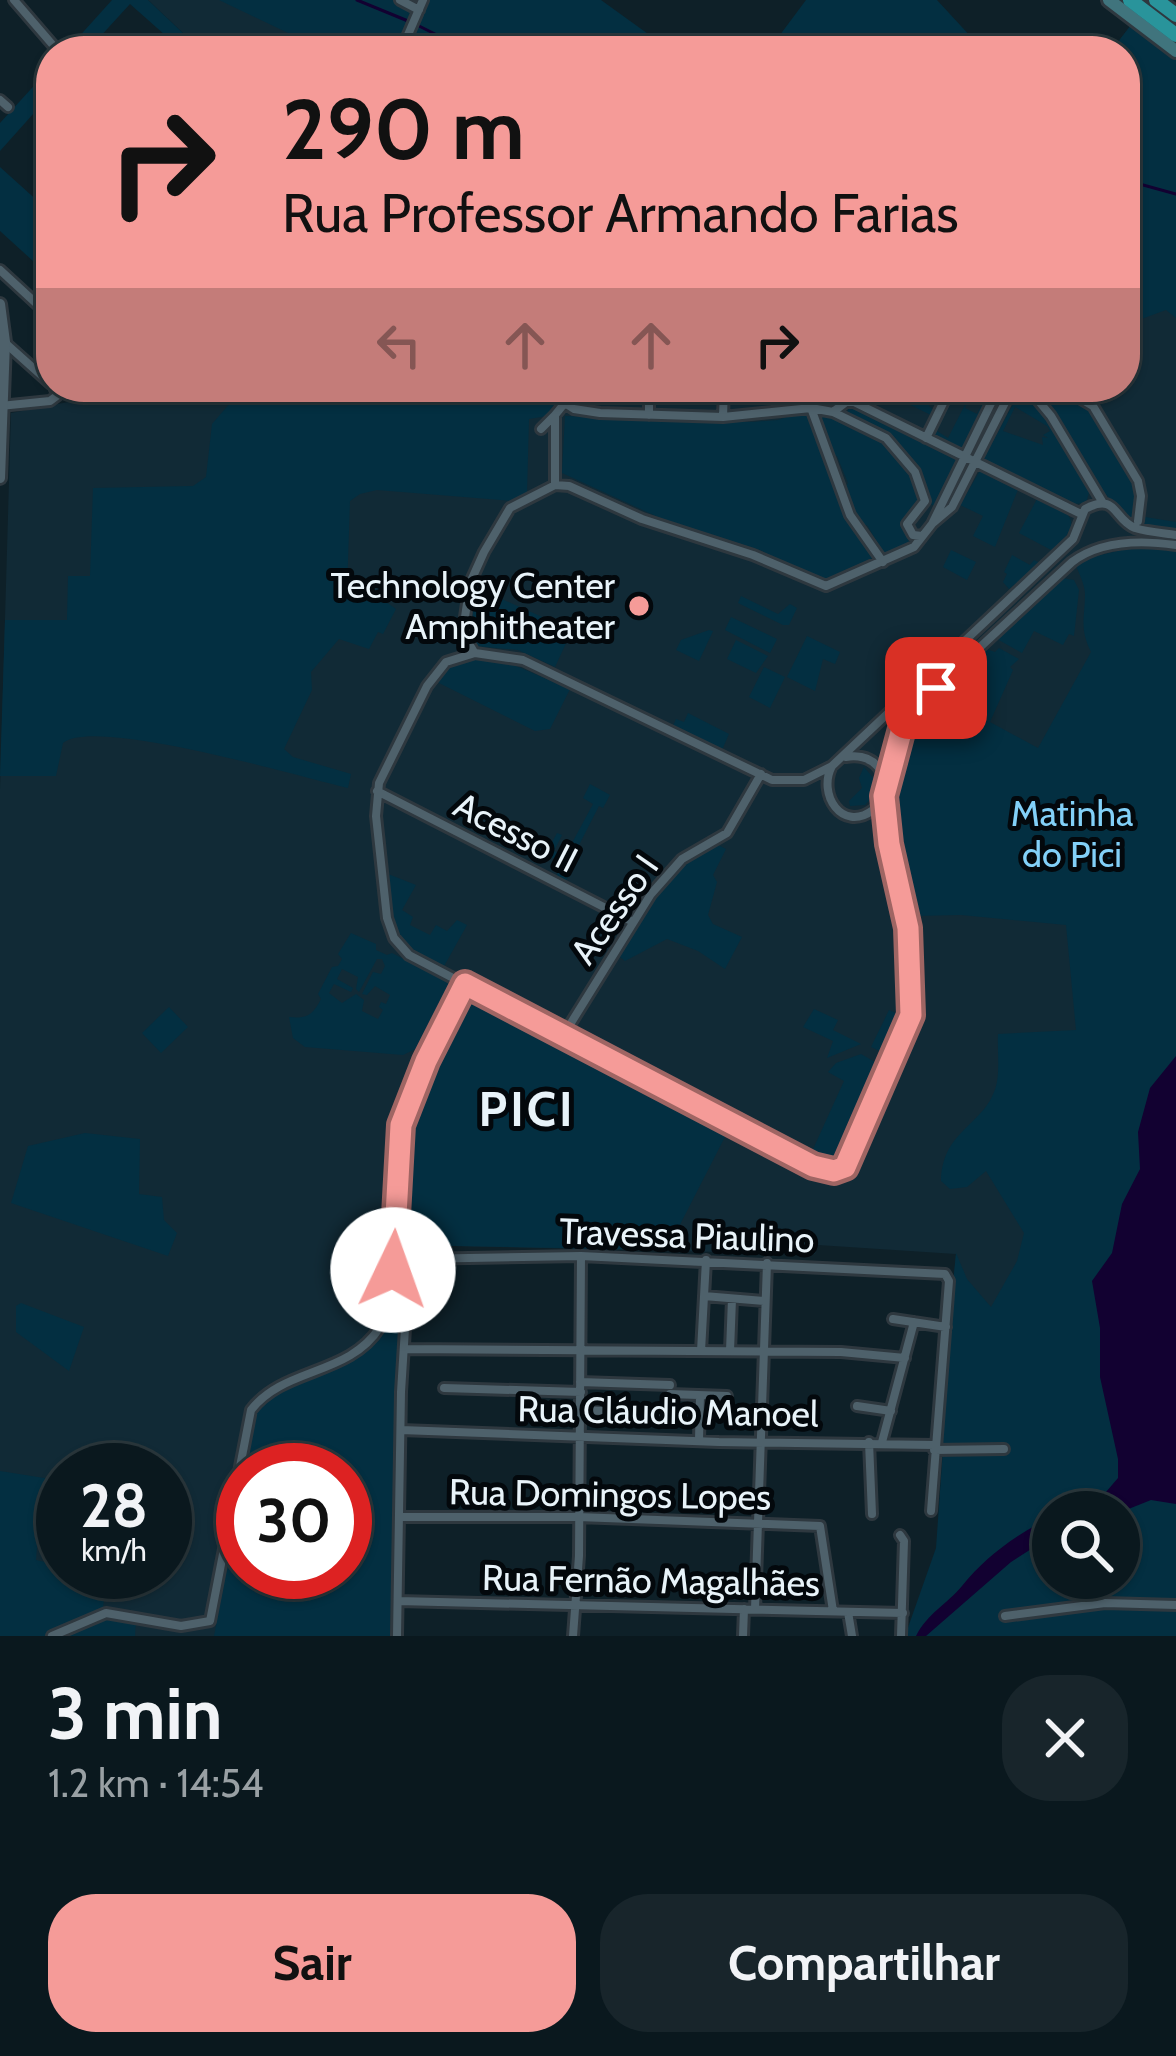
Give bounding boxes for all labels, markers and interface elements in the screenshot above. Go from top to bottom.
text: 290 m [282,78,525,180]
icon: right [84,84,240,240]
text: Rua Professor Armando Farias [282,180,959,246]
icon: left [366,312,432,378]
icon: ahead [492,312,558,378]
icon: ahead [618,312,684,378]
icon: right [744,312,810,378]
place label: Technology Center Amphitheater [330,563,616,648]
marker: Technology Center Amphitheater [626,593,652,619]
pin [885,637,987,739]
icon: arrive [903,655,969,721]
street label: Acesso II [447,782,585,882]
park label: Matinha do Pici [1011,791,1133,876]
street label: Acesso I [561,846,667,972]
district label: PICI [479,1080,575,1138]
position arrow [330,1207,456,1333]
street label: Travessa Piaulino [559,1209,815,1261]
street label: Rua Cláudio Manoel [517,1386,819,1436]
speed limit sign: 30 [216,1443,372,1599]
text: 28 [80,1469,148,1542]
street label: Rua Domingos Lopes [449,1469,771,1519]
map controls [1032,1491,1140,1599]
button: search [1032,1491,1140,1599]
text: km/h [81,1532,147,1569]
street label: Rua Fernão Magalhães [482,1555,820,1605]
text: 3 min [48,1670,223,1757]
button: close [1002,1675,1128,1801]
text: 1.2 km · 14:54 [48,1759,264,1807]
button: Sair [48,1894,576,2032]
button: Compartilhar [600,1894,1128,2032]

